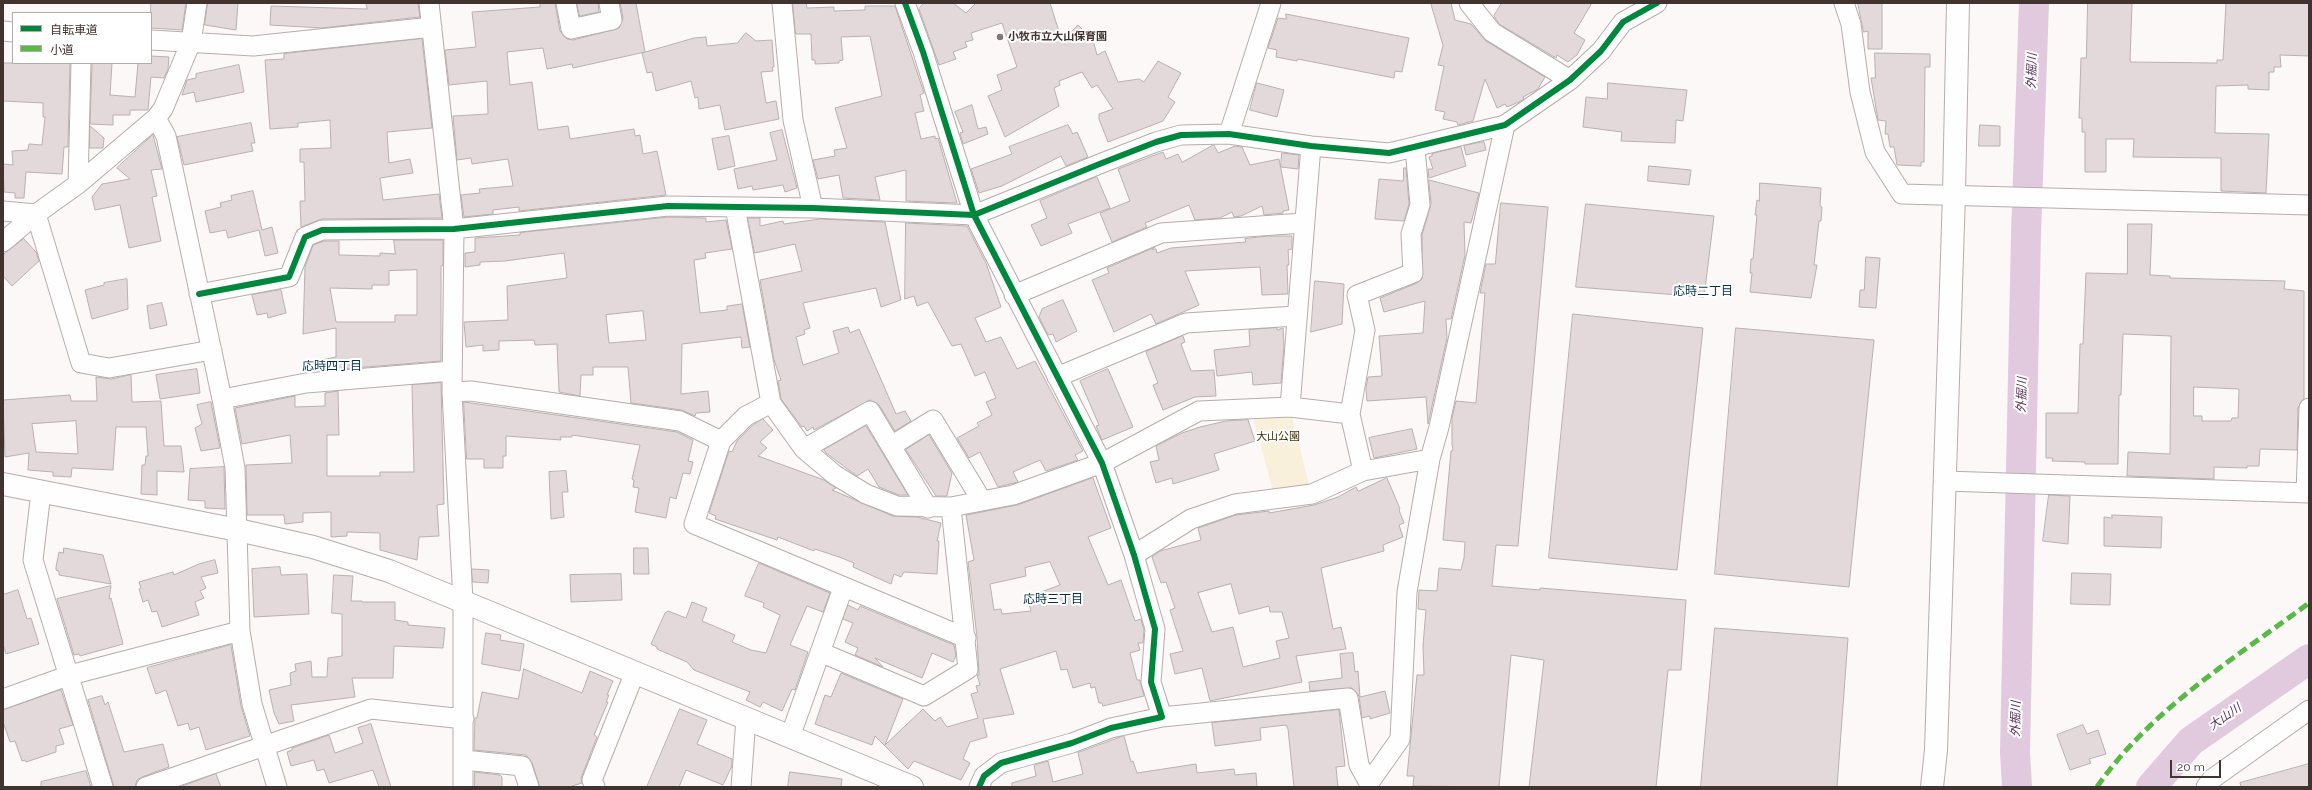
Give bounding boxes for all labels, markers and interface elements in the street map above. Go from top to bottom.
legend [12,12,152,64]
text: 自転車道 [50,23,98,37]
place label: 小牧市立大山保育園 [1008,30,1107,44]
marker: 小牧市立大山保育園 [995,32,1005,42]
text: 小道 [50,43,74,57]
water label: 外掘川 [2024,53,2040,89]
district label: 応時二丁目 [1673,284,1733,298]
district label: 応時四丁目 [302,359,362,373]
water label: 外掘川 [2014,377,2030,413]
park label: 大山公園 [1256,430,1300,444]
district label: 応時三丁目 [1023,592,1083,606]
water label: 外掘川 [2008,701,2024,737]
water label: 大山川 [2206,701,2244,733]
scale bar [2172,752,2223,778]
text: 20 m [2177,760,2205,774]

